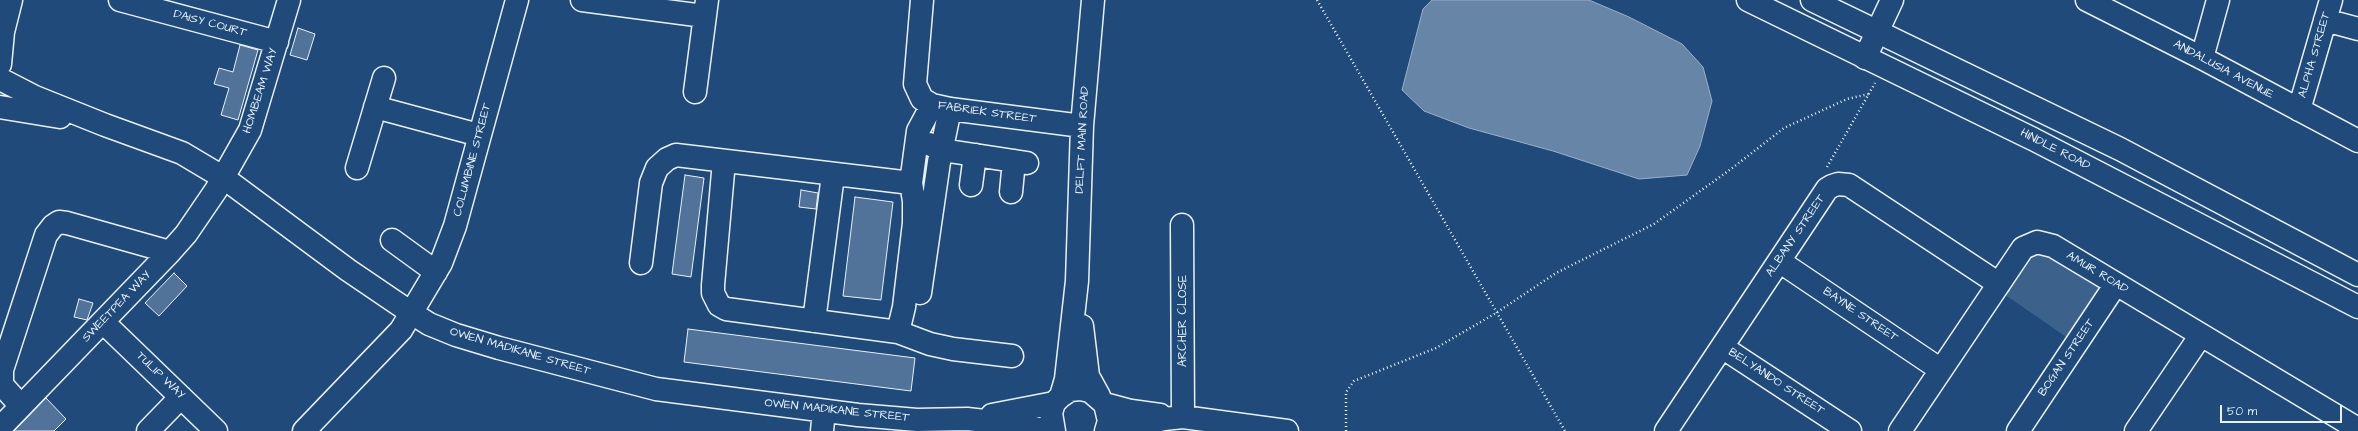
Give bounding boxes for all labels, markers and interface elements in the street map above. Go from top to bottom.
street label: DAISY COURT [172,7,248,41]
street label: ALPHA STREET [2296,10,2334,100]
street label: ANDALUSIA AVENUE [2170,37,2276,103]
street label: HOMBEAM WAY [240,47,282,135]
street label: DELFT MAIN ROAD [1073,86,1093,194]
street label: FABRIEK STREET [937,99,1037,127]
street label: COLUMBINE STREET [451,102,495,218]
street label: HINDLE ROAD [2018,126,2092,174]
street label: ALBANY STREET [1763,192,1829,280]
street label: AMUR ROAD [2063,249,2131,297]
street label: SWEETPEA WAY [79,268,155,346]
street label: ARCHER CLOSE [1176,275,1190,367]
street label: BAYNE STREET [1820,285,1900,345]
street label: BOGAN STREET [2036,317,2098,399]
street label: OWEN MADIKANE STREET [448,325,592,379]
street label: BELYANDO STREET [1725,346,1827,418]
street label: TULIP WAY [133,349,187,403]
street label: OWEN MADIKANE STREET [764,396,910,426]
scale bar [2222,397,2344,423]
text: 50 m [2227,403,2257,420]

